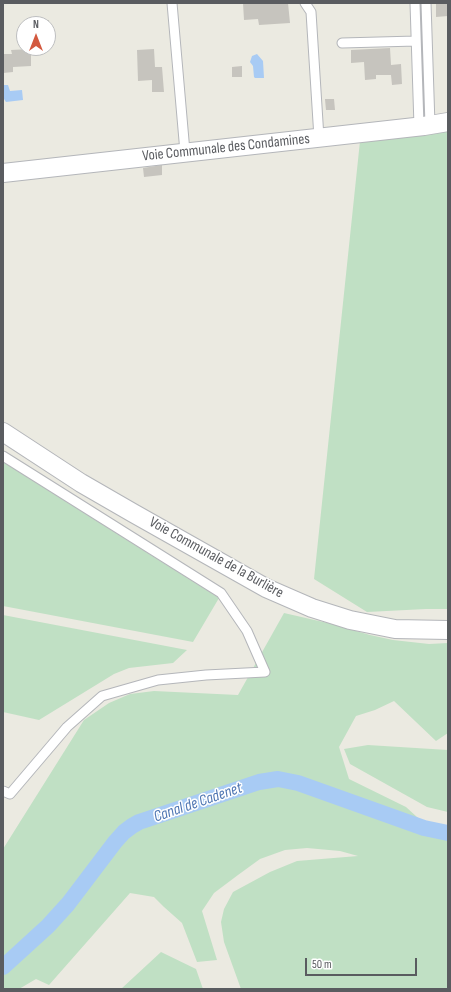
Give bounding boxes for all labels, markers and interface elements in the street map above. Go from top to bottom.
north arrow [16,16,56,56]
text: N [33,18,39,31]
street label: Voie Communale des Condamines [141,130,311,166]
street label: Voie Communale de la Burlière [146,514,286,602]
water label: Canal de Cadenet [151,779,245,827]
scale bar [307,950,419,976]
text: 50 m [312,957,332,972]

